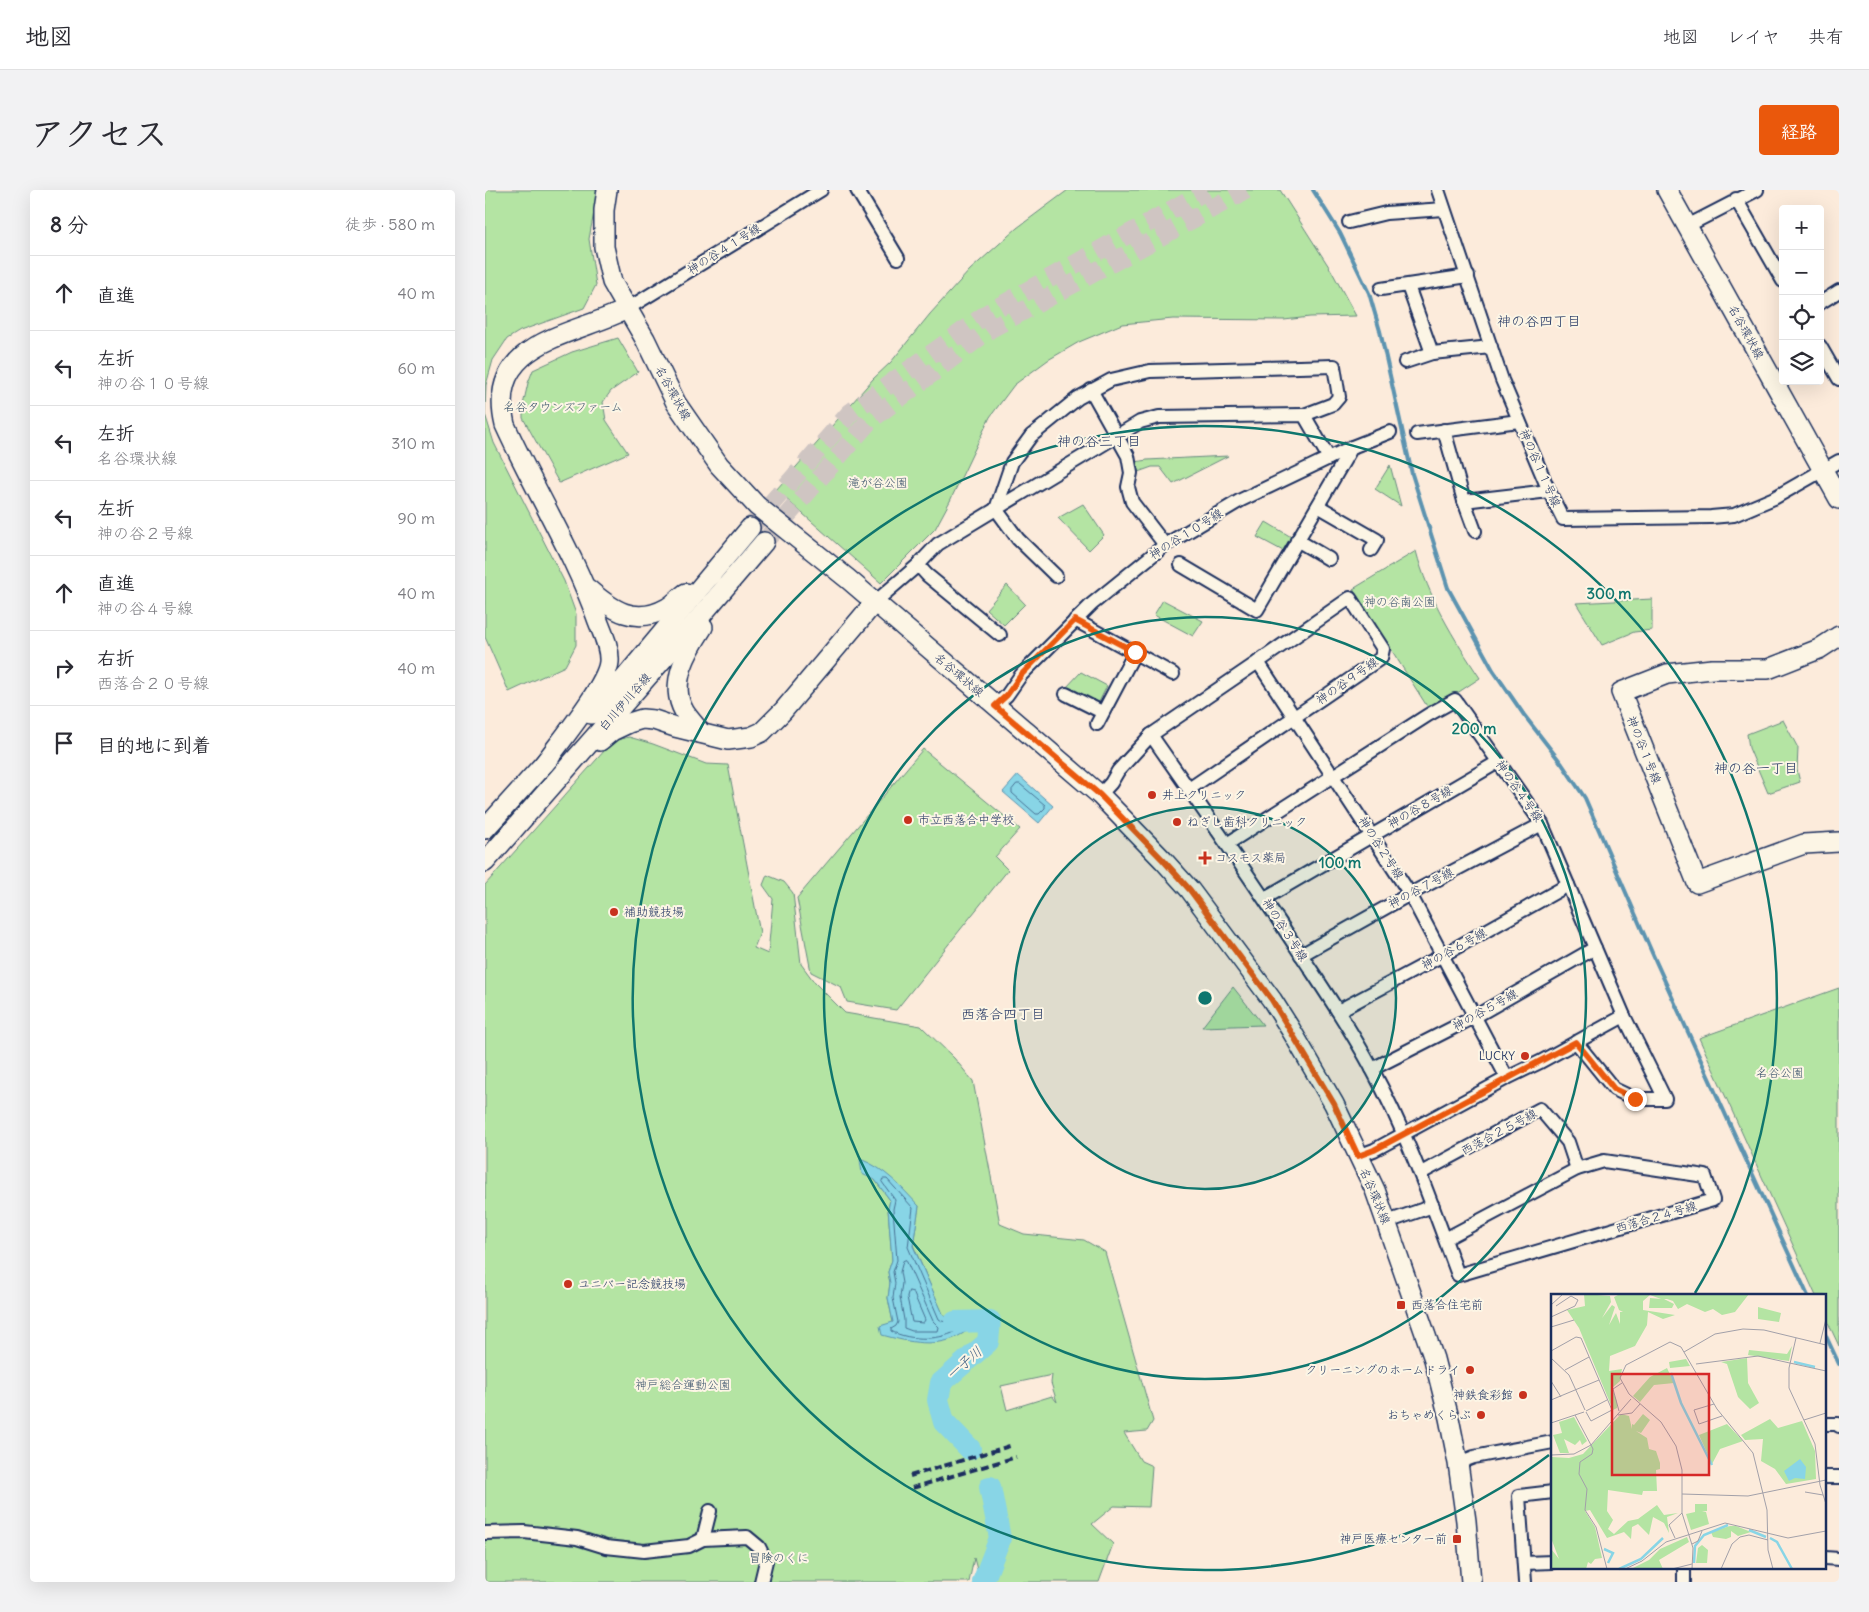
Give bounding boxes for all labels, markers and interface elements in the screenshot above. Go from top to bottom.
text: 地図 [25,21,73,51]
text: 地図 [1663,25,1699,48]
text: レイヤ [1727,25,1780,48]
text: 共有 [1808,25,1844,48]
button: 経路 [1759,105,1839,155]
text: アクセス [30,111,168,155]
map controls [1779,205,1824,385]
button: + [1779,205,1824,250]
text: 8 分 [50,211,88,238]
text: 徒歩 · 580 m [345,214,435,234]
street label: 神の谷４１号線 [684,220,763,277]
button: − [1779,250,1824,295]
icon: ahead [50,279,78,307]
text: 直進 [97,283,135,307]
text: 40 m [397,283,435,303]
button: locate [1779,295,1824,340]
street label: 名谷環状線 [1725,302,1768,362]
district label: 神の谷四丁目 [1497,312,1581,330]
button: layers [1779,340,1824,385]
text: 左折 [97,346,135,370]
icon: left [50,354,78,382]
text: 60 m [397,358,435,378]
street label: 名谷環状線 [652,363,695,423]
text: 神の谷１０号線 [97,373,209,393]
park label: 名谷タウンズファーム [503,399,623,414]
text: 左折 [97,421,135,445]
street label: 神の谷１１号線 [1517,426,1564,509]
icon: left [50,429,78,457]
district label: 神の谷三丁目 [1057,432,1141,450]
text: 310 m [391,433,435,453]
text: 名谷環状線 [97,448,177,468]
park label: 滝が谷公園 [848,475,908,490]
text: 左折 [97,496,135,520]
icon: left [50,504,78,532]
street label: 神の谷１０号線 [1146,505,1225,562]
text: 90 m [397,508,435,528]
text: 神の谷２号線 [97,523,193,543]
text: 直進 [97,571,135,595]
icon: ahead [50,579,78,607]
text: 40 m [397,583,435,603]
text: 300 m [1587,584,1632,603]
park label: 神の谷南公園 [1364,594,1436,609]
text: 神の谷４号線 [97,598,193,618]
route start [1124,641,1147,664]
text: 右折 [97,646,135,670]
street label: 名谷環状線 [932,650,987,700]
icon: right [50,654,78,682]
street label: 神の谷９号線 [1313,654,1381,707]
text: 40 m [397,658,435,678]
street label: 白川伊川谷線 [595,670,654,734]
text: 西落合２０号線 [97,673,209,693]
street label: 神の谷１号線 [1624,714,1665,786]
text: 200 m [1452,719,1496,738]
icon: arrive [50,729,78,757]
text: 目的地に到着 [97,733,211,757]
street label: 神の谷４号線 [1493,757,1546,825]
district label: 神の谷一丁目 [1714,759,1798,777]
street label: 神の谷８号線 [1385,782,1455,831]
place label: 井上クリニック [1162,787,1246,802]
marker: 井上クリニック [1146,789,1158,801]
place label: 市立西落合中学校 [918,812,1014,827]
street label: 神の谷２号線 [1356,813,1407,882]
marker: 市立西落合中学校 [902,814,914,826]
place label: ねぎし歯科クリニック [1187,814,1307,829]
marker: ねぎし歯科クリニック [1171,816,1183,828]
place label: コスモス薬局 [1215,850,1286,865]
marker: コスモス薬局 [1199,852,1211,864]
text: 100 m [1319,853,1361,872]
street label: 神の谷７号線 [1385,864,1456,911]
street label: 神の谷３号線 [1260,895,1311,964]
place label: 補助競技場 [624,904,684,919]
marker: 補助競技場 [608,906,620,918]
street label: 神の谷６号線 [1419,925,1489,973]
street label: 神の谷５号線 [1450,986,1520,1034]
centre of rings [1196,989,1214,1007]
district label: 西落合四丁目 [961,1005,1045,1023]
place label: LUCKY [1479,1048,1515,1063]
marker: LUCKY [1519,1050,1531,1062]
park label: 名谷公園 [1756,1065,1804,1080]
route end [1624,1088,1647,1111]
street label: 西落合２５号線 [1458,1105,1539,1158]
street label: 名谷環状線 [1357,1165,1394,1226]
street label: 西落合２４号線 [1613,1198,1698,1235]
place label: ユニバー記念競技場 [578,1276,686,1291]
marker: ユニバー記念競技場 [562,1278,574,1290]
inset map [1551,1294,1827,1570]
place label: 西落合住宅前 [1411,1297,1483,1312]
marker: 西落合住宅前 [1395,1299,1407,1311]
water label: 一子川 [942,1342,986,1384]
place label: クリーニングのホームドライ [1305,1362,1460,1377]
marker: クリーニングのホームドライ [1464,1364,1476,1376]
park label: 神戸総合運動公園 [635,1377,731,1392]
place label: 神鉄食彩館 [1453,1387,1513,1402]
marker: 神鉄食彩館 [1517,1389,1529,1401]
place label: おちゃめくらぶ [1387,1407,1471,1422]
marker: おちゃめくらぶ [1475,1409,1487,1421]
place label: 神戸医療センター前 [1339,1531,1447,1546]
marker: 神戸医療センター前 [1451,1533,1463,1545]
park label: 冒険のくに [749,1550,809,1565]

